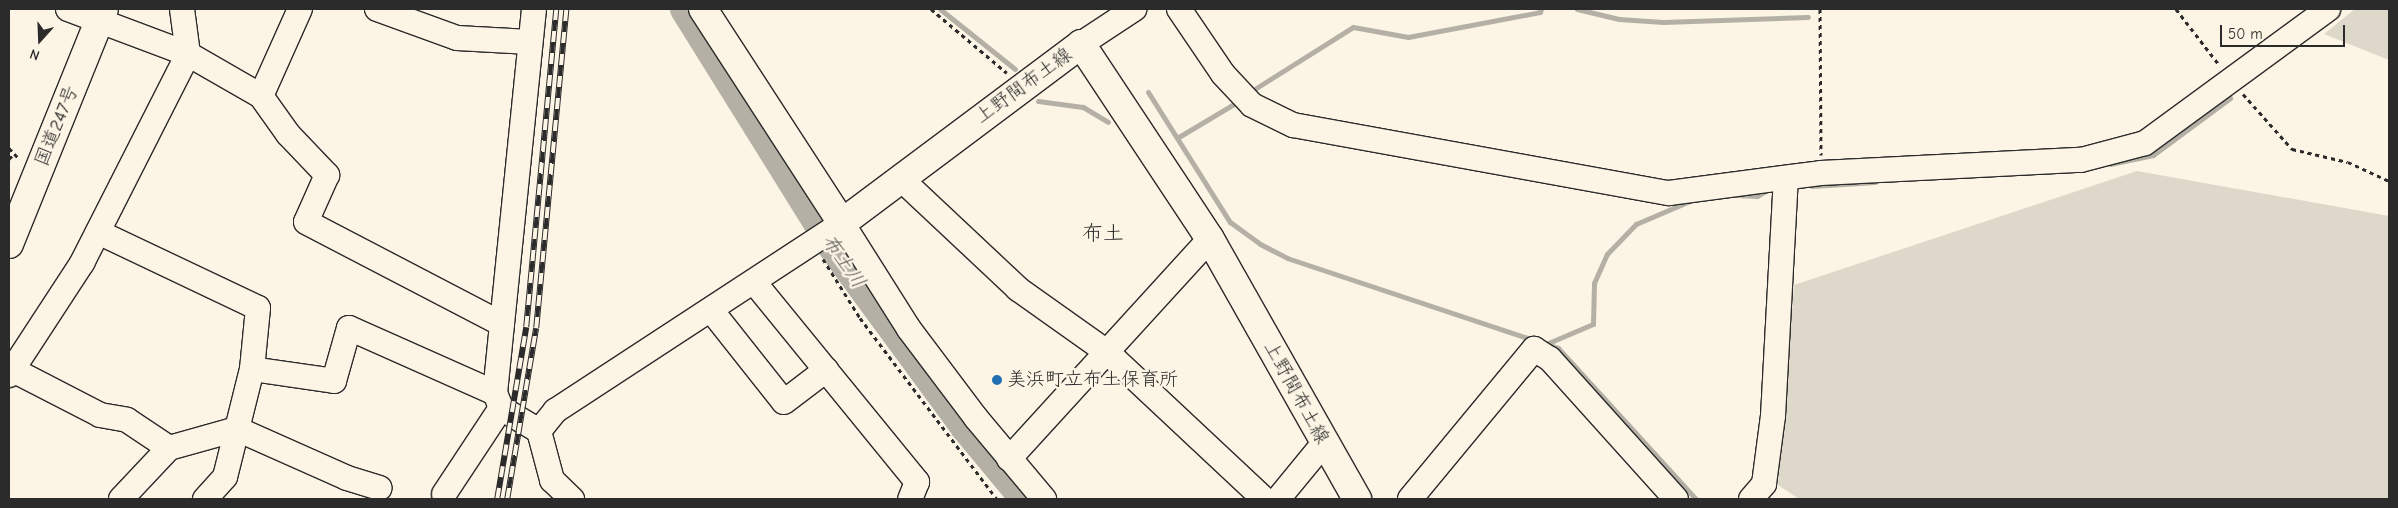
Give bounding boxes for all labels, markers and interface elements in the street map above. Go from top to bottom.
north arrow [15,15,65,65]
scale bar [2223,15,2348,47]
text: 50 m [2228,25,2263,43]
street label: 上野間布土線 [971,43,1077,129]
text: N [28,45,42,64]
street label: 国道247号 [31,82,83,170]
district label: 布土 [1082,220,1124,246]
water label: 布土川 [817,230,871,292]
street label: 上野間布土線 [1258,338,1334,448]
place label: 美浜町立布土保育所 [1007,369,1178,391]
marker: 美浜町立布土保育所 [991,374,1003,386]

